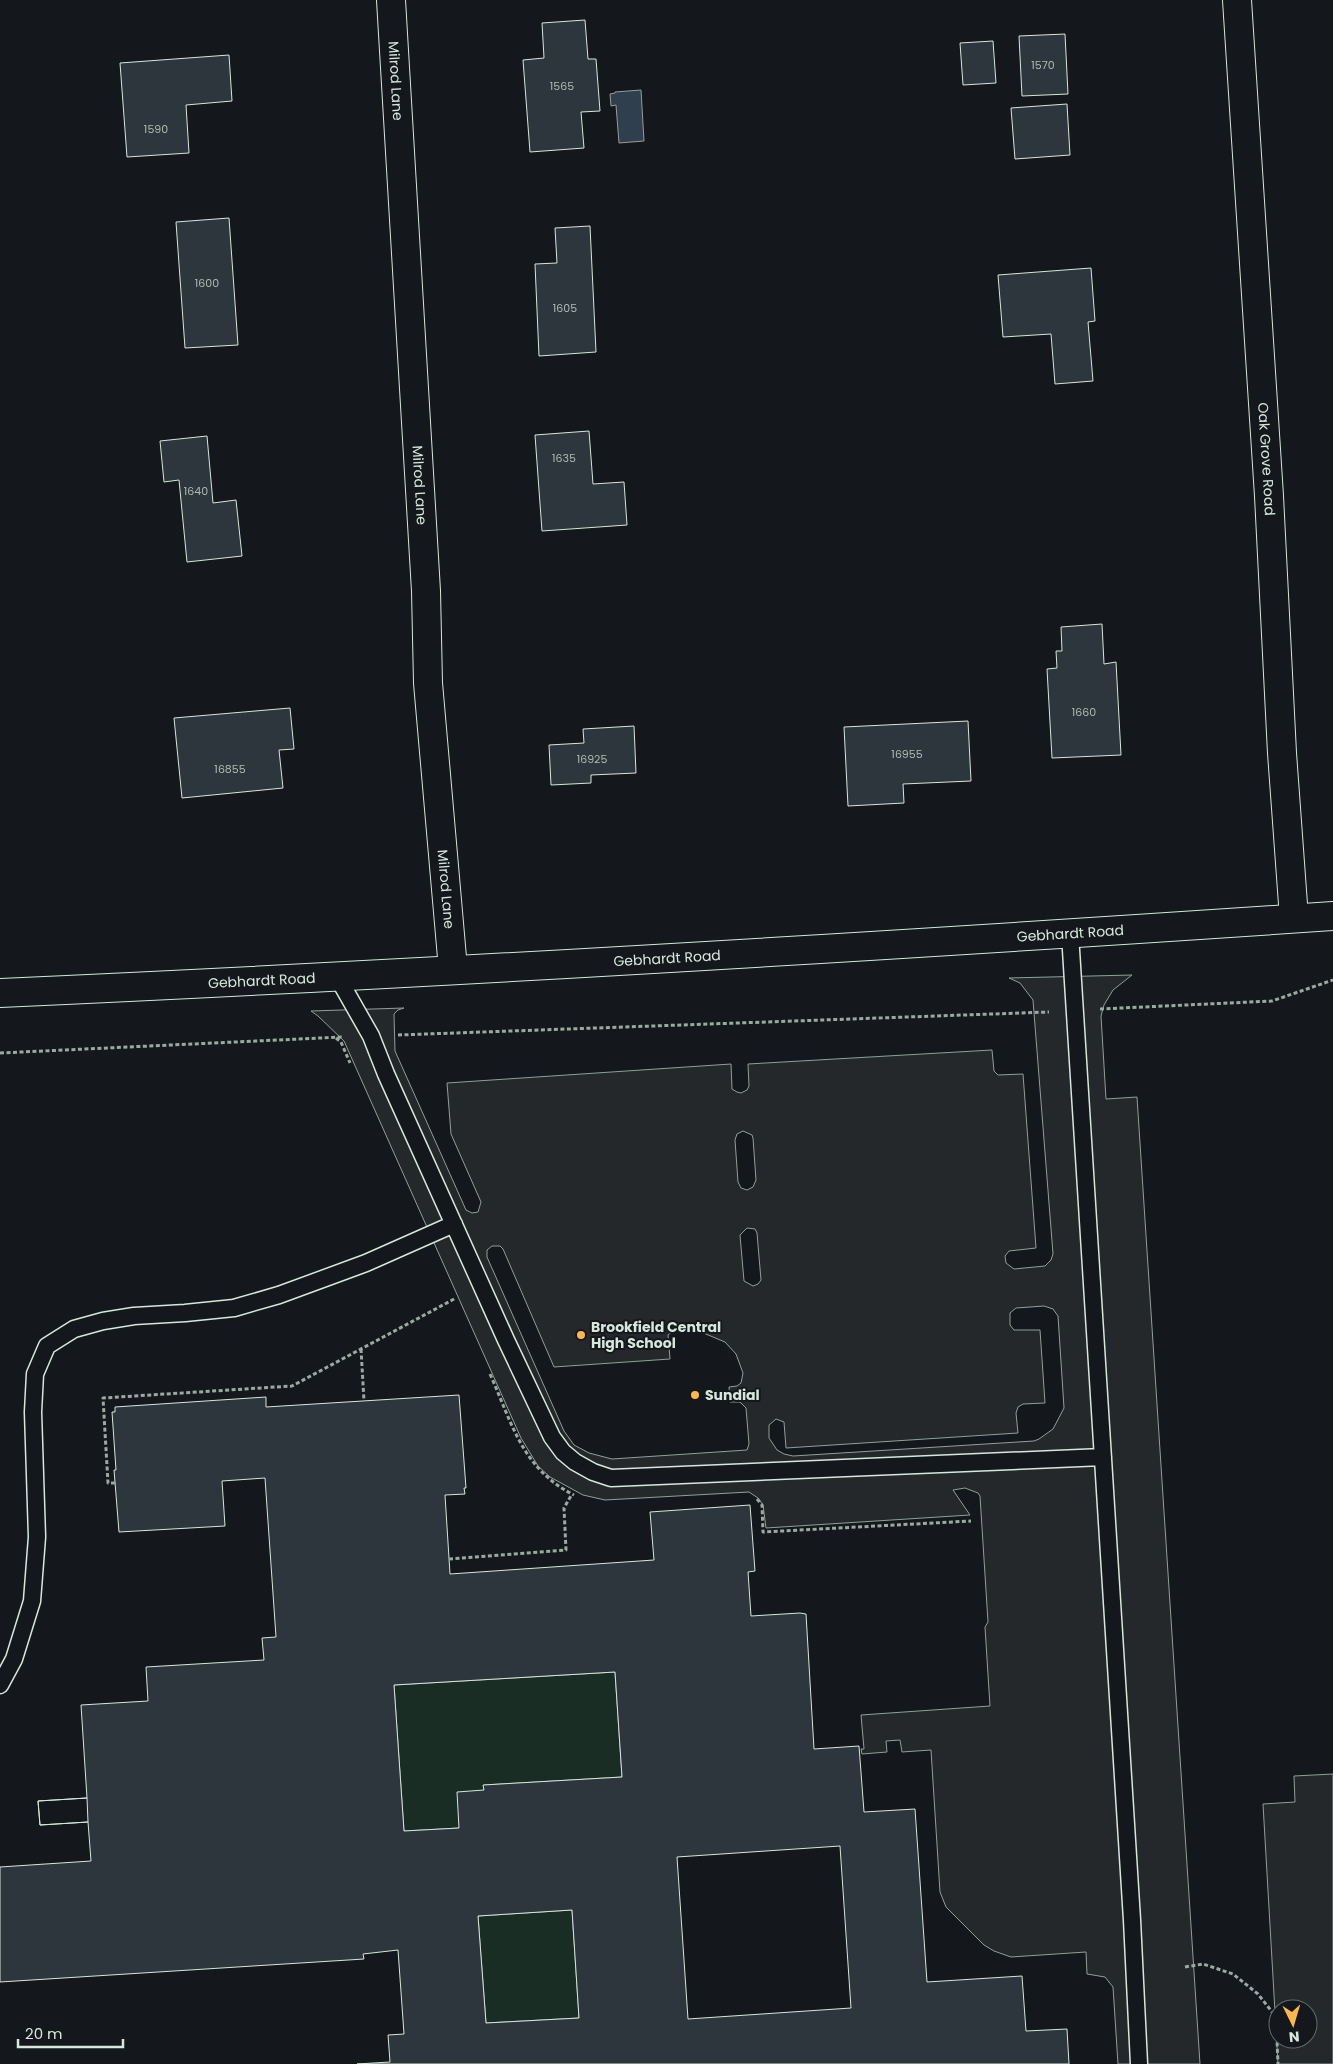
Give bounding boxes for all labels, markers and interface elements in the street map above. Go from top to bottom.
street label: Milrod Lane [383,41,408,121]
house number: 1570 [1031,57,1055,73]
house number: 1565 [550,78,574,94]
house number: 1590 [144,121,168,137]
house number: 1600 [195,275,219,291]
house number: 1605 [553,300,577,316]
street label: Oak Grove Road [1253,402,1280,516]
street label: Milrod Lane [407,445,432,526]
house number: 1635 [552,450,576,466]
house number: 1640 [184,483,208,499]
house number: 1660 [1072,704,1096,720]
house number: 16955 [891,746,923,762]
house number: 16925 [577,751,607,767]
house number: 16855 [214,761,246,777]
street label: Milrod Lane [433,849,459,930]
street label: Gebhardt Road [1016,920,1125,947]
street label: Gebhardt Road [613,945,721,971]
street label: Gebhardt Road [208,968,316,993]
place label: Brookfield Central High School [591,1317,721,1353]
marker: Brookfield Central High School [575,1329,587,1341]
place label: Sundial [705,1385,760,1405]
marker: Sundial [689,1389,701,1401]
north arrow [1268,1999,1318,2049]
scale bar [18,2016,122,2048]
text: 20 m [25,2023,63,2044]
text: N [1288,2027,1300,2047]

